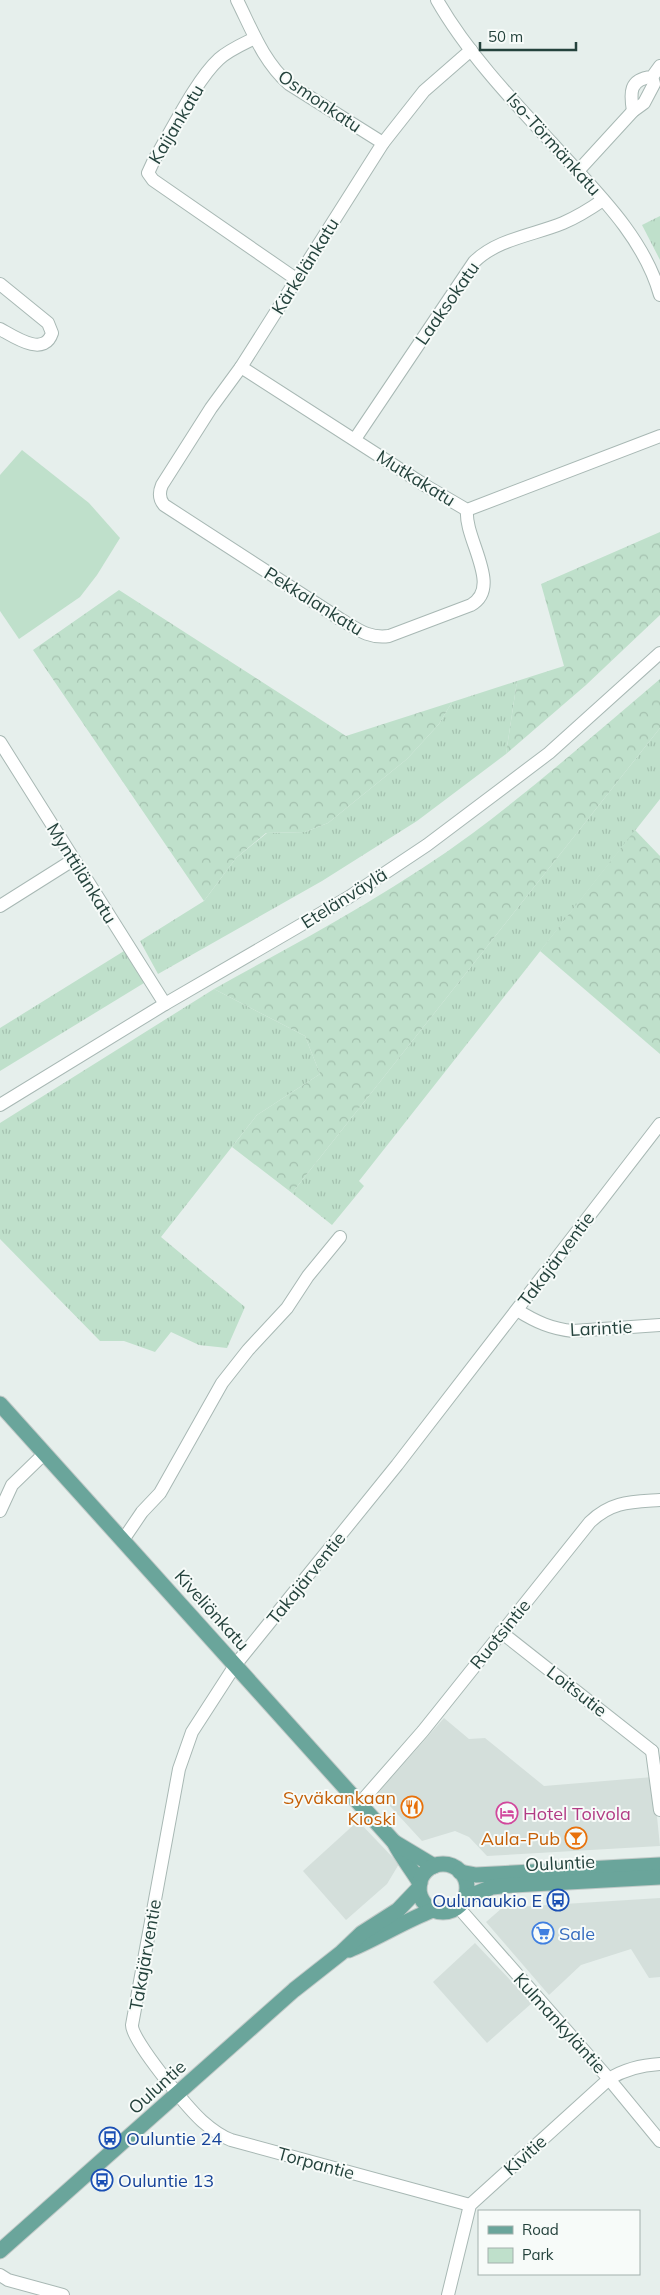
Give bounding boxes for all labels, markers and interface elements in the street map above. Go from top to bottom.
scale bar [480,20,576,52]
text: 50 m [488,27,523,46]
street label: Osmonkatu [274,65,366,137]
street label: Kaijankatu [143,80,209,168]
street label: Iso-Törmänkatu [502,88,606,200]
street label: Kärkelänkatu [266,213,344,319]
street label: Laaksokatu [410,257,484,349]
street label: Mutkakatu [372,445,460,511]
street label: Pekkalankatu [260,561,368,641]
street label: Mynttilänkatu [42,818,122,928]
street label: Etelänväylä [297,863,391,933]
street label: Takajärventie [513,1207,599,1311]
street label: Larintie [569,1315,633,1341]
street label: Takajärventie [262,1527,350,1629]
street label: Kiveliönkatu [170,1565,254,1655]
street label: Ruotsintie [465,1594,535,1674]
street label: Loitsutie [542,1660,612,1722]
place label: Syväkankaan Kioski [283,1786,396,1830]
restaurant icon: Syväkankaan Kioski [400,1795,424,1819]
hotel icon: Hotel Toivola [495,1801,519,1825]
place label: Hotel Toivola [523,1802,631,1825]
bar icon: Aula-Pub [564,1826,588,1850]
place label: Aula-Pub [481,1827,560,1850]
street label: Ouluntie [525,1850,595,1876]
bus stop icon: Oulunaukio E [546,1888,570,1912]
place label: Oulunaukio E [432,1889,542,1912]
street label: Takajärventie [124,1898,166,2012]
supermarket icon: Sale [531,1921,555,1945]
place label: Sale [559,1922,595,1945]
street label: Kulmankyläntie [509,1968,611,2078]
street label: Ouluntie [123,2055,191,2119]
bus stop icon: Ouluntie 24 [98,2126,122,2150]
place label: Ouluntie 24 [126,2127,222,2150]
street label: Kivitie [499,2130,551,2180]
street label: Torpantie [275,2142,357,2184]
bus stop icon: Ouluntie 13 [90,2168,114,2192]
place label: Ouluntie 13 [118,2169,214,2192]
legend [478,2210,640,2275]
text: Road [522,2220,559,2239]
text: Park [522,2245,554,2264]

